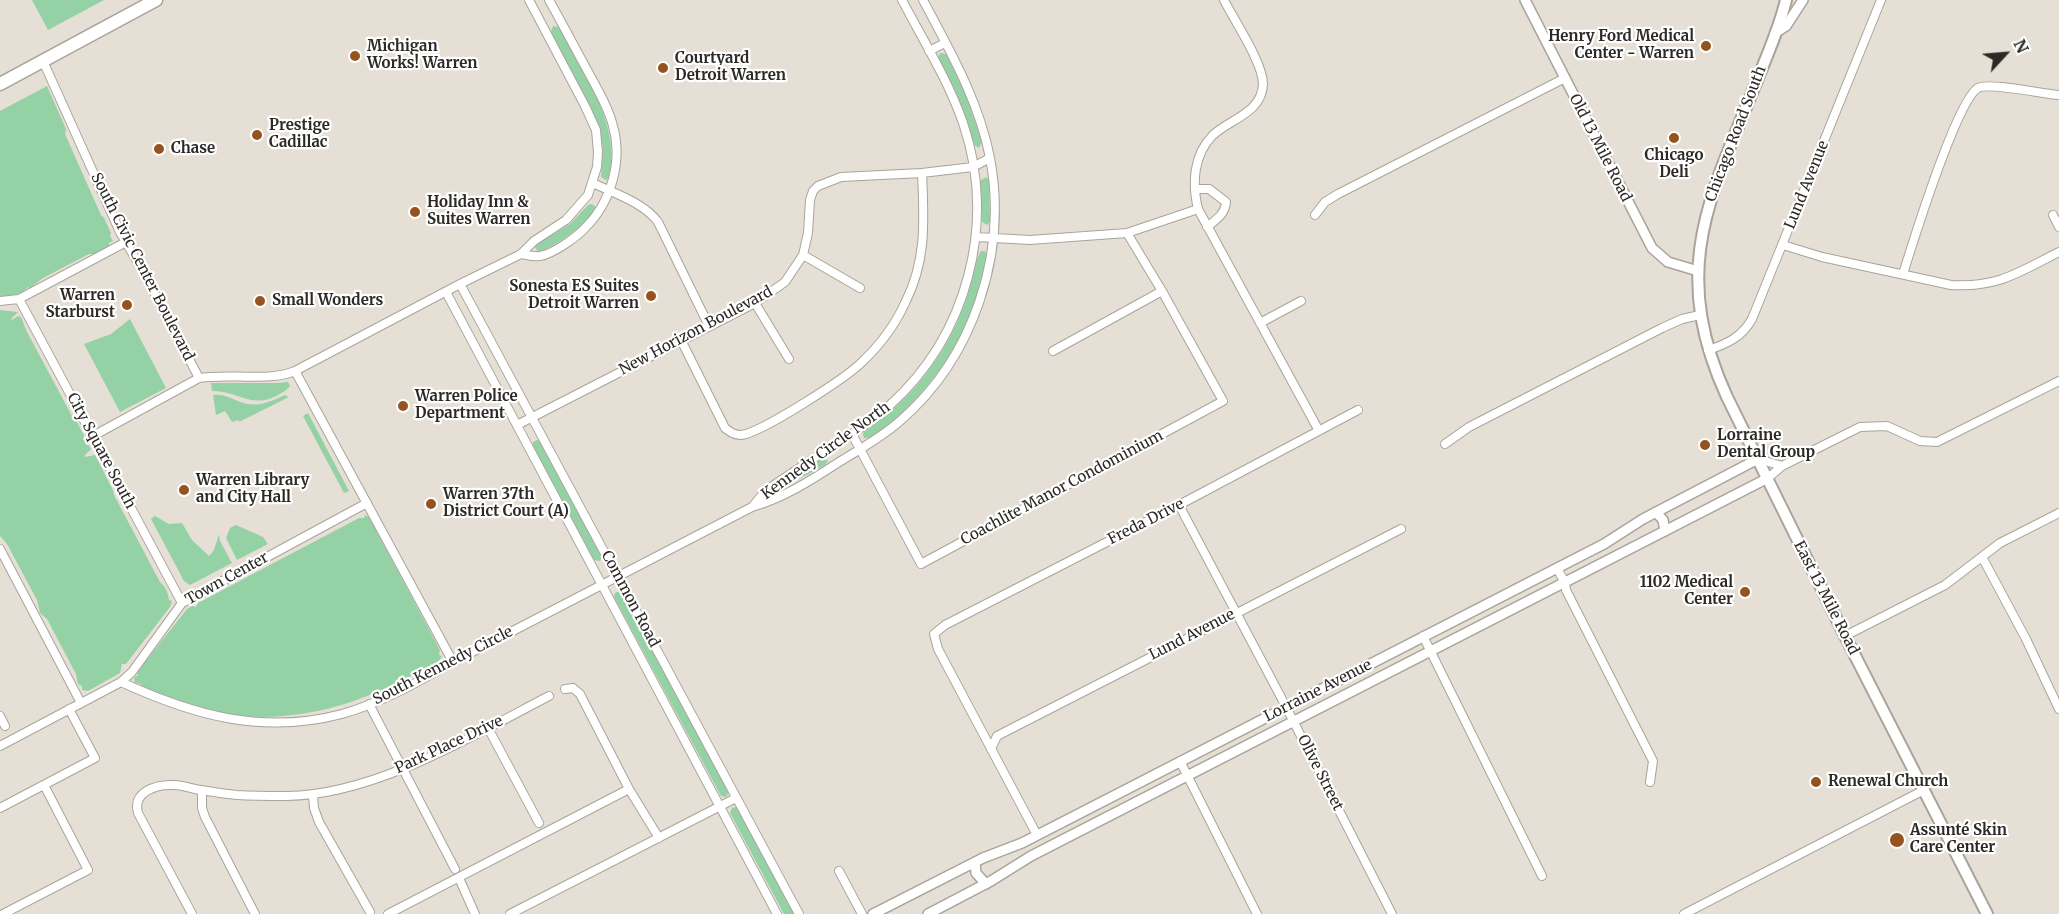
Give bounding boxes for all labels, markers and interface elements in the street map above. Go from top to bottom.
north arrow [1975,24,2035,84]
place label: Henry Ford Medical Center - Warren [1548,28,1694,63]
text: N [2009,36,2033,56]
place label: Michigan Works! Warren [367,38,477,73]
marker: Henry Ford Medical Center - Warren [1699,39,1713,53]
marker: Michigan Works! Warren [348,49,362,63]
place label: Courtyard Detroit Warren [675,50,786,85]
marker: Courtyard Detroit Warren [656,61,670,75]
street label: Chicago Road South [1702,64,1770,204]
street label: Old 13 Mile Road [1565,91,1635,205]
place label: Prestige Cadillac [269,117,330,152]
marker: Prestige Cadillac [250,128,264,142]
marker: Chicago Deli [1667,131,1681,145]
street label: Lund Avenue [1781,138,1833,232]
place label: Chase [171,140,215,158]
marker: Chase [152,142,166,156]
place label: Chicago Deli [1645,147,1703,182]
street label: South Civic Center Boulevard [87,170,197,364]
place label: Holiday Inn & Suites Warren [427,194,530,229]
marker: Holiday Inn & Suites Warren [408,205,422,219]
place label: Sonesta ES Suites Detroit Warren [509,278,639,313]
street label: New Horizon Boulevard [616,283,776,379]
place label: Warren Starburst [46,287,115,322]
marker: Sonesta ES Suites Detroit Warren [644,289,658,303]
place label: Small Wonders [272,292,383,310]
marker: Small Wonders [253,294,267,308]
marker: Warren Starburst [120,298,134,312]
place label: Warren Police Department [415,388,518,423]
street label: City Square South [63,390,139,512]
street label: Kennedy Circle North [758,398,894,504]
marker: Warren Police Department [396,399,410,413]
street label: Coachlite Manor Condominium [958,427,1166,549]
place label: Lorraine Dental Group [1717,427,1815,462]
marker: Lorraine Dental Group [1698,438,1712,452]
place label: Warren Library and City Hall [196,472,309,507]
marker: Warren Library and City Hall [177,483,191,497]
place label: Warren 37th District Court (A) [443,486,569,521]
street label: Freda Drive [1105,495,1187,549]
marker: Warren 37th District Court (A) [424,497,438,511]
street label: East 13 Mile Road [1789,538,1863,658]
street label: Common Road [597,548,663,650]
street label: Town Center [182,549,272,609]
place label: 1102 Medical Center [1640,574,1733,609]
marker: 1102 Medical Center [1738,585,1752,599]
street label: Lund Avenue [1146,606,1238,664]
street label: South Kennedy Circle [370,623,516,709]
street label: Lorraine Avenue [1261,656,1375,726]
street label: Park Place Drive [392,712,506,778]
street label: Olive Street [1293,732,1347,814]
place label: Renewal Church [1828,773,1948,791]
marker: Renewal Church [1809,775,1823,789]
place label: Assunté Skin Care Center [1910,822,2007,857]
marker: Assunté Skin Care Center [1888,831,1906,849]

